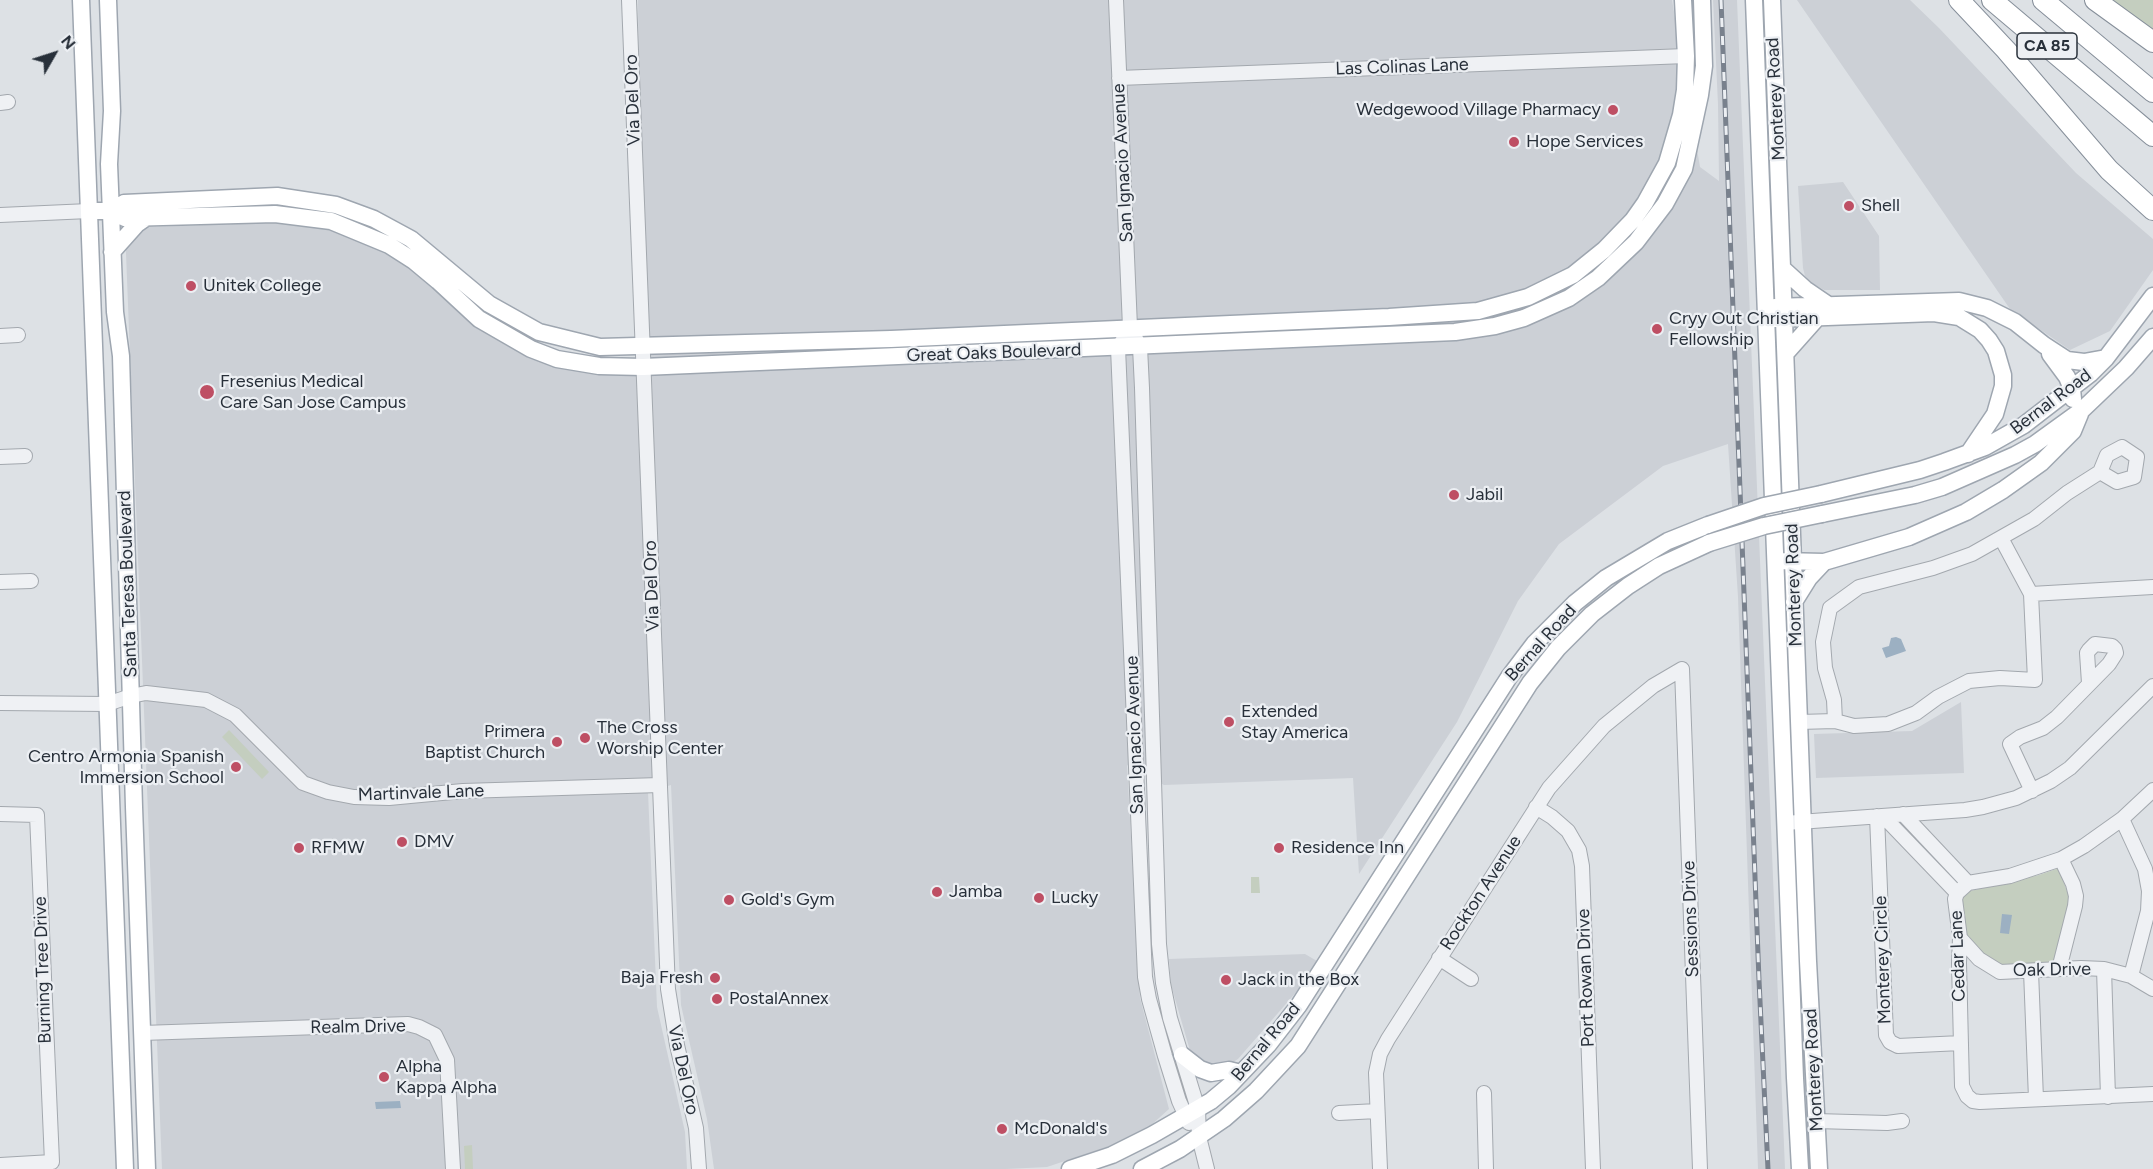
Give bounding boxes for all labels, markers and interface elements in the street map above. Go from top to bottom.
north arrow [24,24,84,84]
text: N [57,32,80,53]
road number: CA 85 [2017,33,2077,59]
street label: Monterey Road [1762,37,1790,161]
street label: Via Del Oro [621,54,645,146]
street label: Las Colinas Lane [1335,54,1469,80]
street label: San Ignacio Avenue [1108,83,1138,243]
place label: Wedgewood Village Pharmacy [1356,99,1601,121]
marker: Wedgewood Village Pharmacy [1606,103,1620,117]
place label: Hope Services [1526,131,1643,153]
marker: Hope Services [1507,135,1521,149]
place label: Shell [1861,195,1900,217]
marker: Shell [1842,199,1856,213]
place label: Unitek College [203,275,321,297]
marker: Unitek College [184,279,198,293]
place label: Cryy Out Christian Fellowship [1669,308,1819,350]
marker: Cryy Out Christian Fellowship [1650,322,1664,336]
street label: Great Oaks Boulevard [906,339,1082,367]
street label: Bernal Road [2006,364,2096,440]
place label: Fresenius Medical Care San Jose Campus [220,371,406,413]
marker: Fresenius Medical Care San Jose Campus [198,383,216,401]
place label: Jabil [1466,484,1503,506]
marker: Jabil [1447,488,1461,502]
street label: Santa Teresa Boulevard [114,490,142,678]
street label: Monterey Road [1781,523,1807,647]
street label: Via Del Oro [640,540,664,632]
street label: Bernal Road [1501,600,1581,686]
street label: San Ignacio Avenue [1121,655,1149,815]
place label: Extended Stay America [1241,701,1348,744]
marker: Extended Stay America [1222,715,1236,729]
place label: The Cross Worship Center [597,717,723,760]
place label: Primera Baptist Church [425,721,545,764]
marker: The Cross Worship Center [578,731,592,745]
marker: Primera Baptist Church [550,735,564,749]
place label: Centro Armonia Spanish Immersion School [28,746,224,789]
marker: Centro Armonia Spanish Immersion School [229,760,243,774]
street label: Martinvale Lane [357,780,485,806]
place label: DMV [414,831,454,853]
street label: Rockton Avenue [1436,831,1526,955]
marker: DMV [395,835,409,849]
place label: RFMW [311,837,365,859]
place label: Residence Inn [1291,837,1404,859]
marker: RFMW [292,841,306,855]
marker: Residence Inn [1272,841,1286,855]
street label: Sessions Drive [1678,860,1704,978]
place label: Jamba [949,881,1002,903]
marker: Jamba [930,885,944,899]
place label: Lucky [1051,887,1098,909]
place label: Gold's Gym [741,889,835,911]
marker: Lucky [1032,891,1046,905]
marker: Gold's Gym [722,893,736,907]
street label: Monterey Circle [1870,895,1896,1025]
street label: Burning Tree Drive [30,896,56,1044]
street label: Port Rowan Drive [1573,908,1599,1048]
street label: Cedar Lane [1946,910,1970,1002]
street label: Oak Drive [2013,959,2091,981]
place label: Baja Fresh [620,967,703,989]
place label: Jack in the Box [1238,969,1359,991]
marker: Baja Fresh [708,971,722,985]
marker: Jack in the Box [1219,973,1233,987]
place label: PostalAnnex [729,988,829,1010]
marker: PostalAnnex [710,992,724,1006]
street label: Bernal Road [1227,998,1305,1086]
street label: Monterey Road [1800,1008,1828,1132]
street label: Realm Drive [310,1015,406,1039]
street label: Via Del Oro [663,1023,703,1117]
place label: Alpha Kappa Alpha [396,1056,497,1098]
marker: Alpha Kappa Alpha [377,1070,391,1084]
place label: McDonald's [1014,1118,1108,1140]
marker: McDonald's [995,1122,1009,1136]

